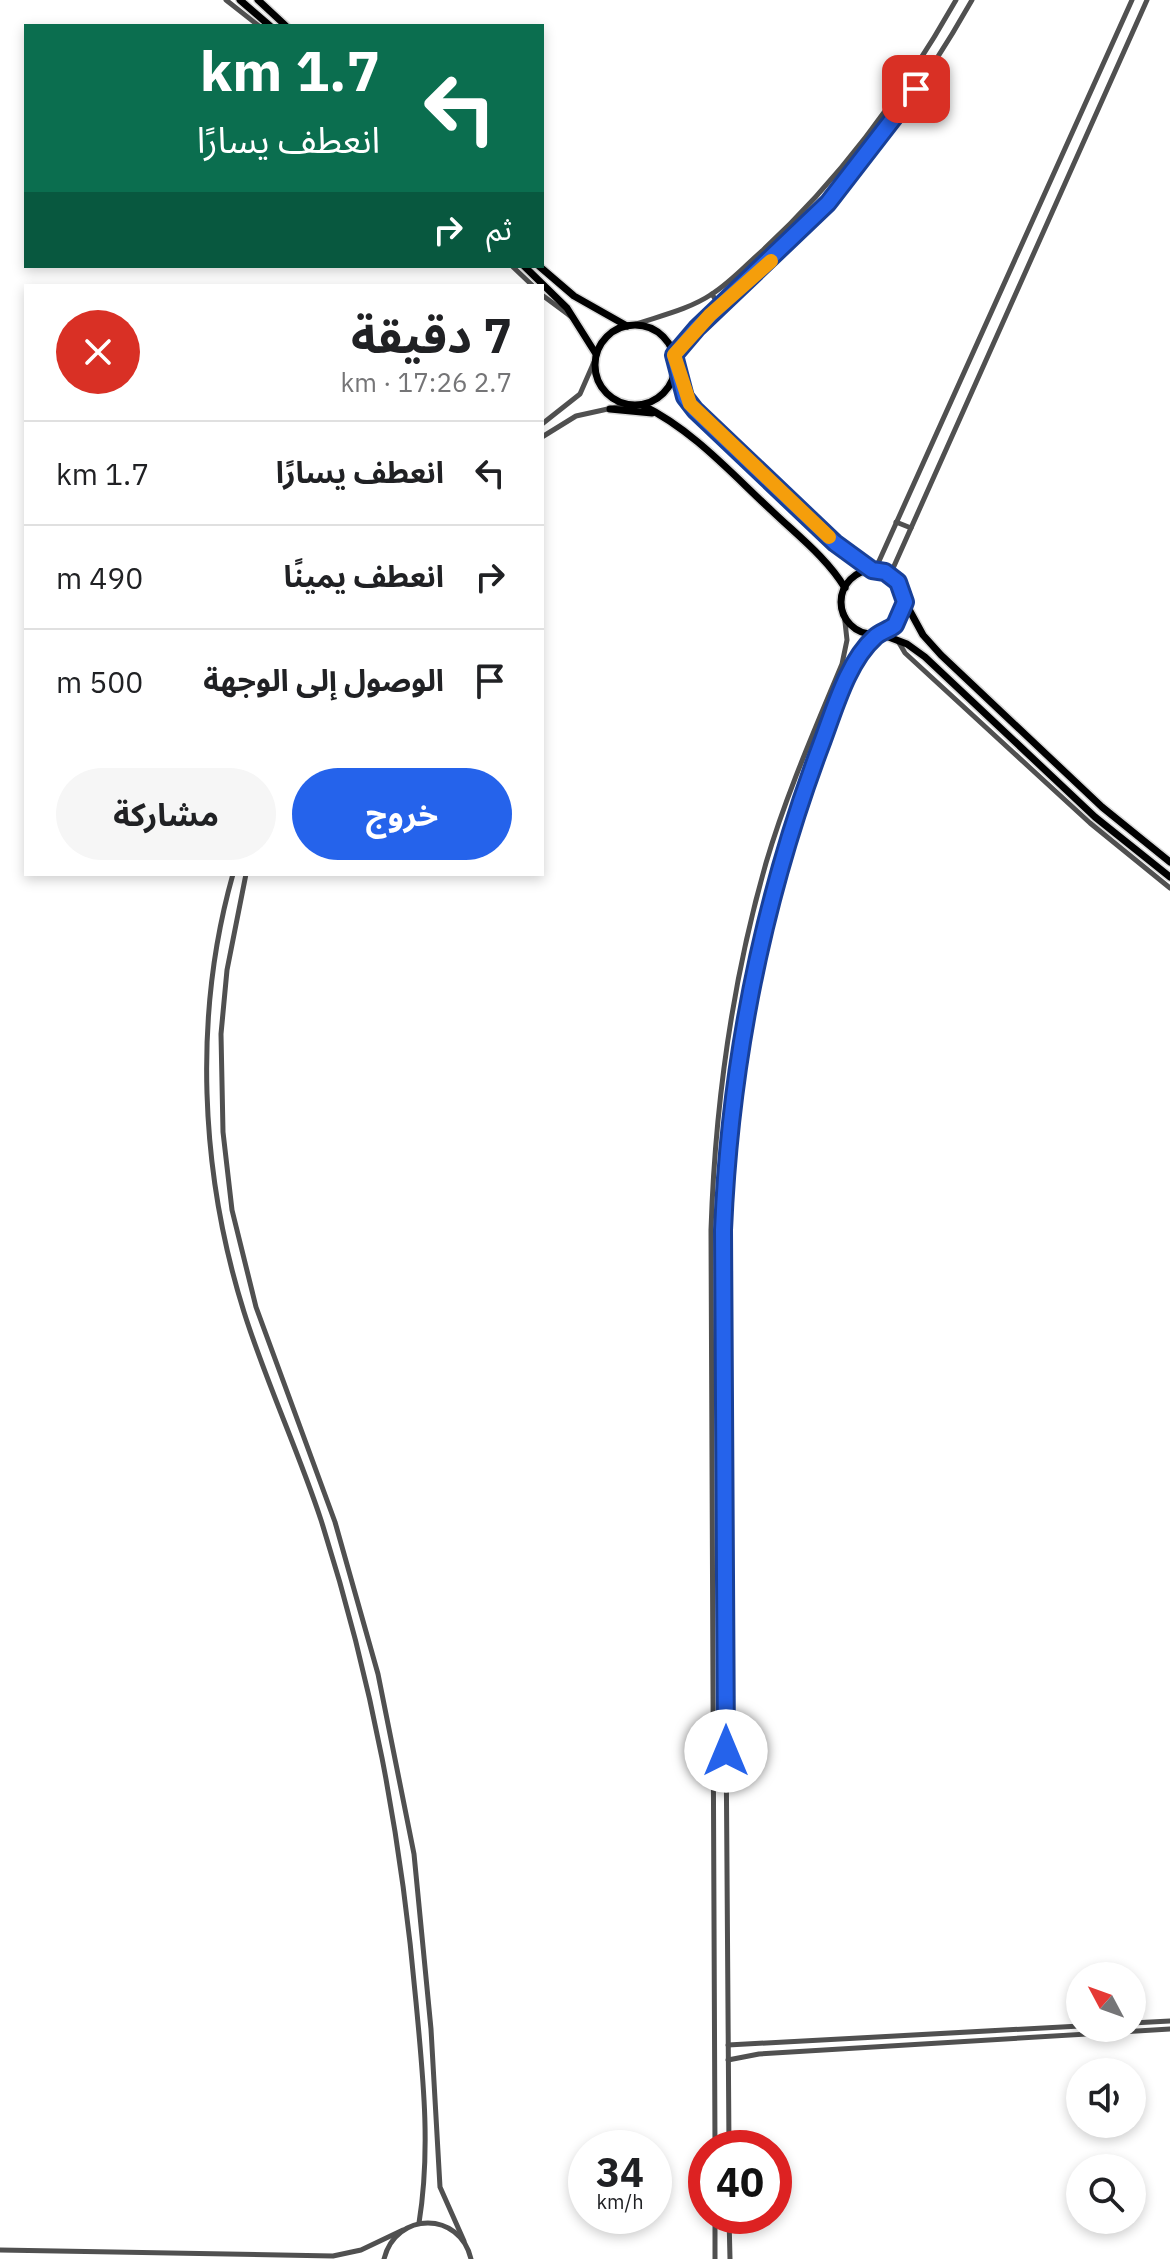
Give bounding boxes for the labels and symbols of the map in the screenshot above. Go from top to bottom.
pin [882,55,950,123]
position arrow [684,1709,768,1793]
north arrow [1066,1962,1146,2042]
speed limit sign: 40 [688,2130,792,2234]

